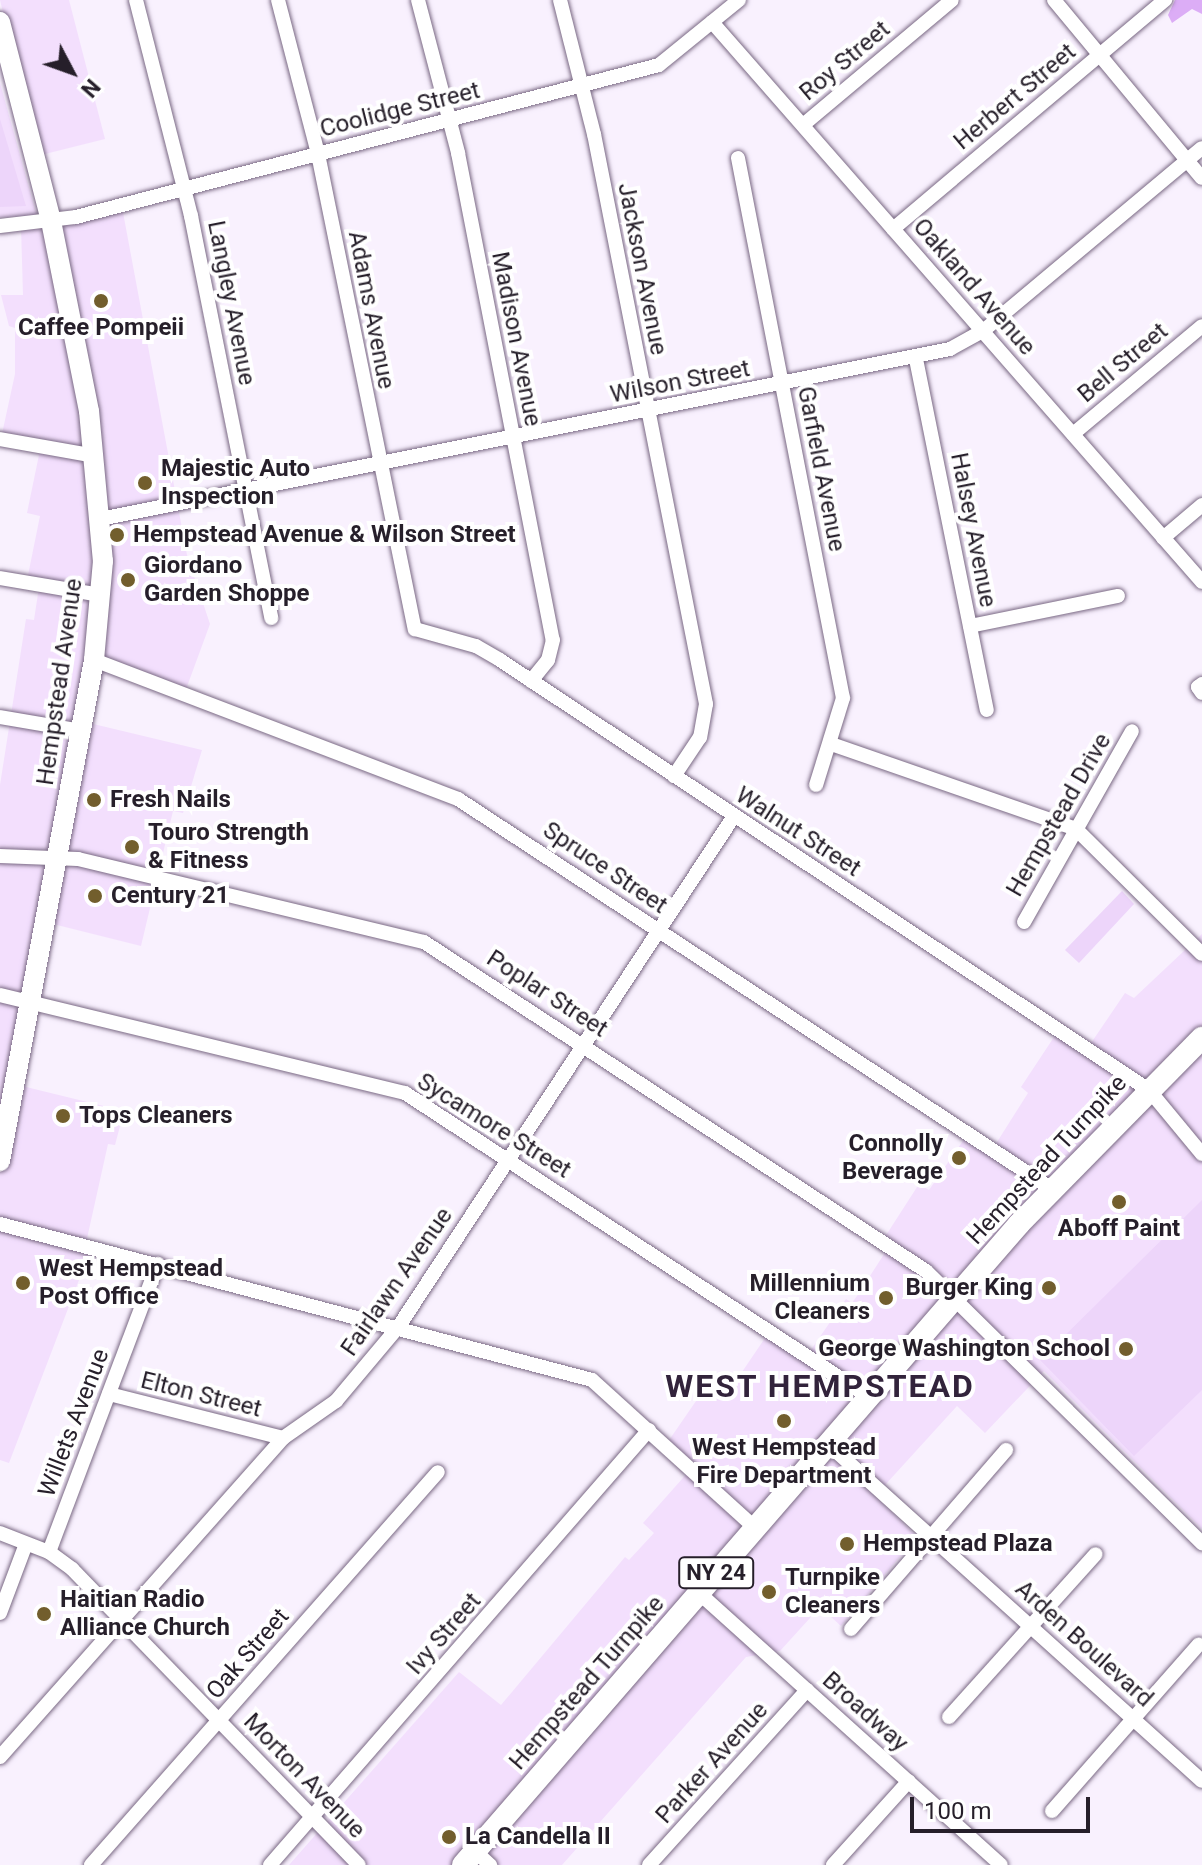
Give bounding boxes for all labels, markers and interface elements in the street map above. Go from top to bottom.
street label: Roy Street [794,15,896,107]
north arrow [32,32,112,112]
street label: Herbert Street [948,38,1082,156]
text: N [76,74,105,102]
street label: Coolidge Street [317,76,483,144]
street label: Jackson Avenue [611,180,673,358]
street label: Oakland Avenue [907,213,1041,361]
street label: Langley Avenue [201,218,261,388]
street label: Adams Avenue [342,229,400,391]
street label: Madison Avenue [485,249,547,429]
marker: Caffee Pompeii [92,292,110,310]
place label: Caffee Pompeii [18,314,184,342]
street label: Bell Street [1072,317,1174,409]
street label: Wilson Street [608,354,752,410]
street label: Garfield Avenue [791,384,851,554]
street label: Halsey Avenue [944,450,1002,610]
place label: Majestic Auto Inspection [161,455,310,511]
marker: Majestic Auto Inspection [136,474,154,492]
place label: Hempstead Avenue & Wilson Street [133,521,516,549]
marker: Hempstead Avenue & Wilson Street [108,526,126,544]
place label: Giordano Garden Shoppe [144,552,309,608]
marker: Giordano Garden Shoppe [119,571,137,589]
street label: Hempstead Avenue [31,577,89,787]
street label: Hempstead Drive [1001,728,1117,902]
street label: Walnut Street [730,781,866,883]
place label: Fresh Nails [110,786,231,814]
marker: Fresh Nails [85,791,103,809]
street label: Spruce Street [537,816,673,920]
place label: Touro Strength & Fitness [148,819,309,875]
marker: Touro Strength & Fitness [123,838,141,856]
place label: Century 21 [111,882,229,910]
marker: Century 21 [86,887,104,905]
street label: Poplar Street [481,944,613,1044]
street label: Sycamore Street [412,1067,576,1185]
street label: Hempstead Turnpike [961,1069,1133,1251]
place label: Tops Cleaners [79,1102,233,1130]
marker: Tops Cleaners [54,1107,72,1125]
place label: Connolly Beverage [842,1130,943,1186]
marker: Connolly Beverage [950,1149,968,1167]
marker: Aboff Paint [1110,1193,1128,1211]
street label: Fairlawn Avenue [335,1202,459,1362]
place label: Aboff Paint [1058,1215,1180,1243]
place label: West Hempstead Post Office [39,1255,223,1311]
place label: Millennium Cleaners [749,1270,870,1326]
marker: West Hempstead Post Office [14,1274,32,1292]
place label: Burger King [905,1274,1033,1302]
marker: Burger King [1040,1279,1058,1297]
marker: Millennium Cleaners [877,1289,895,1307]
place label: George Washington School [818,1335,1110,1363]
marker: George Washington School [1117,1340,1135,1358]
street label: Willets Avenue [33,1345,115,1501]
street label: Elton Street [138,1366,264,1424]
district label: WEST HEMPSTEAD [665,1367,975,1405]
marker: West Hempstead Fire Department [775,1412,793,1430]
place label: West Hempstead Fire Department [692,1434,876,1490]
place label: Hempstead Plaza [863,1530,1053,1558]
marker: Hempstead Plaza [838,1535,856,1553]
road number: NY 24 [678,1555,754,1591]
place label: Turnpike Cleaners [785,1564,880,1620]
street label: Arden Boulevard [1009,1575,1159,1713]
marker: Turnpike Cleaners [760,1583,778,1601]
place label: Haitian Radio Alliance Church [60,1586,230,1642]
street label: Ivy Street [401,1587,487,1681]
street label: Hempstead Turnpike [503,1590,671,1776]
street label: Oak Street [201,1603,295,1705]
marker: Haitian Radio Alliance Church [35,1605,53,1623]
street label: Broadway [816,1666,914,1758]
street label: Parker Avenue [650,1696,774,1830]
street label: Morton Avenue [237,1708,371,1844]
scale bar [914,1781,1094,1831]
text: 100 m [924,1797,991,1825]
place label: La Candella II [465,1823,611,1851]
marker: La Candella II [440,1828,458,1846]

